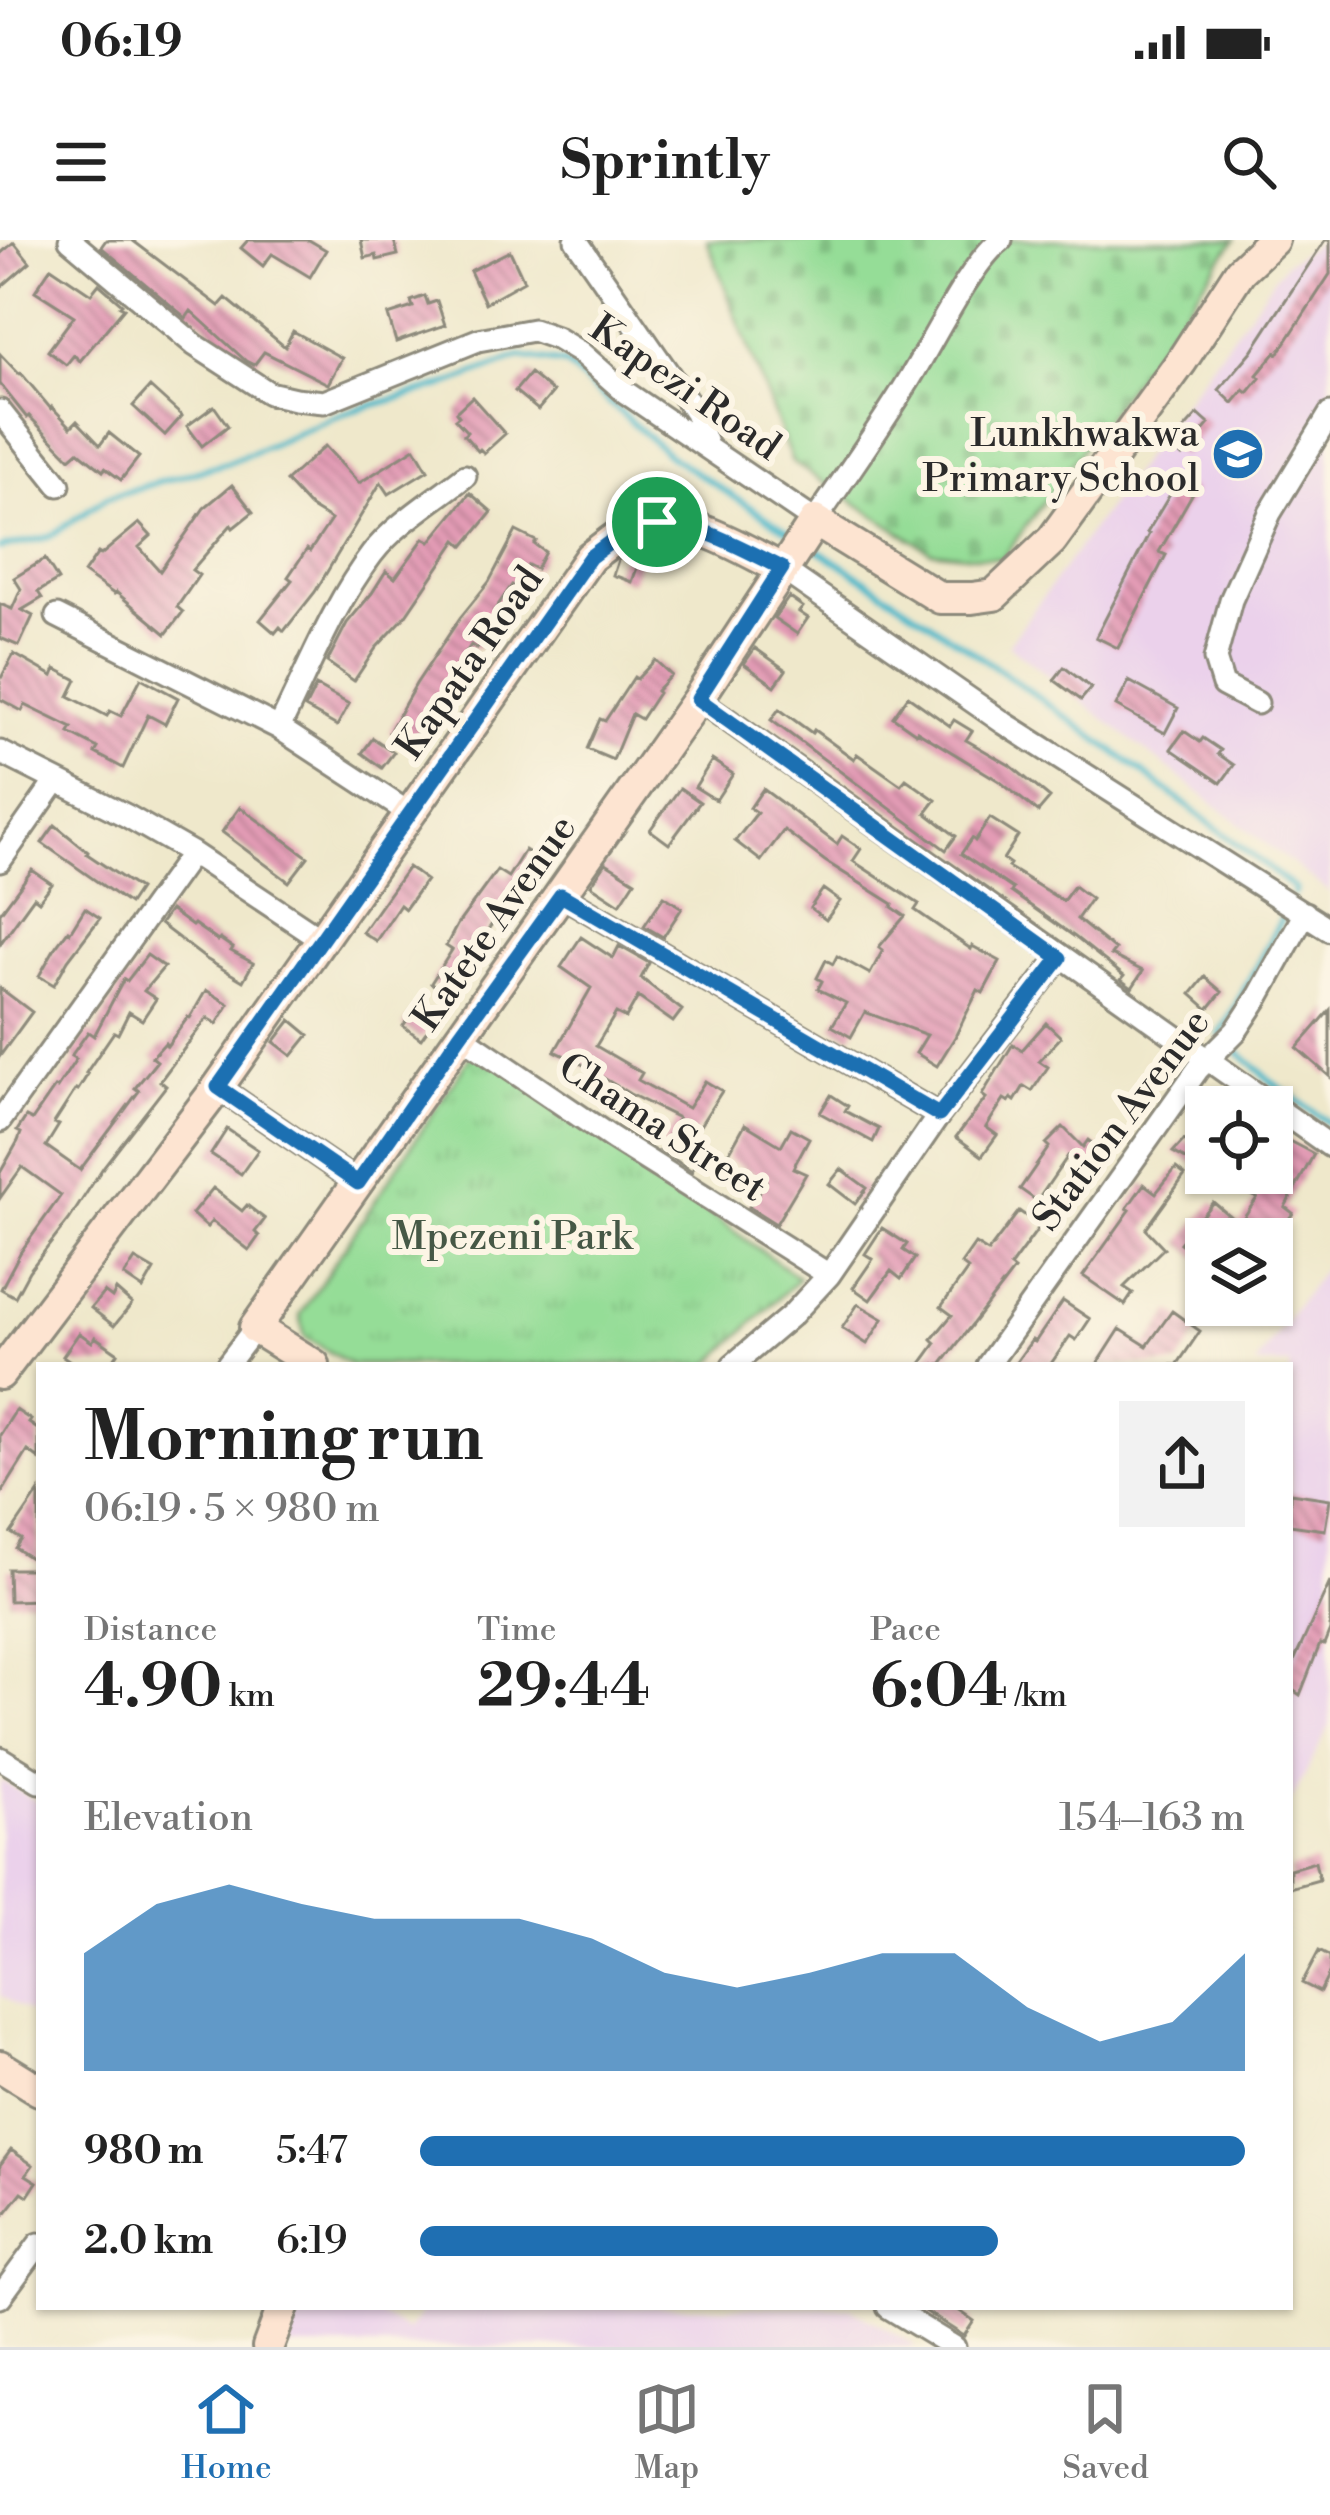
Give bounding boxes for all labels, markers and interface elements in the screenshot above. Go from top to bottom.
text: 06:19 [60,14,183,71]
text: Sprintly [560,128,770,196]
icon: menu [48,129,114,195]
icon: search [1216,129,1282,195]
street label: Kapezi Road [580,304,790,472]
place label: Lunkhwakwa Primary School [922,410,1199,504]
school or university icon: Lunkhwakwa Primary School [1210,426,1266,482]
pin [606,471,708,573]
icon: arrive [624,489,690,555]
street label: Kapata Road [386,557,555,769]
street label: Katete Avenue [403,806,588,1041]
street label: Station Avenue [1023,1000,1221,1241]
street label: Chama Street [549,1043,775,1213]
map controls [1185,1086,1293,1326]
button: locate [1185,1086,1293,1194]
park label: Mpezeni Park [392,1213,634,1262]
button: layers [1185,1218,1293,1326]
text: Morning run [84,1398,483,1481]
button: share [1119,1401,1245,1527]
text: 06:19 · 5 × 980 m [84,1485,380,1534]
text: Distance [84,1610,217,1651]
text: Time [477,1610,556,1651]
text: Pace [870,1610,941,1651]
text: 4.90 [84,1651,222,1726]
text: 29:44 [477,1651,650,1726]
text: 6:04 [870,1651,1008,1726]
text: km [222,1676,275,1717]
text: /km [1008,1676,1067,1717]
text: Elevation [84,1794,253,1843]
text: 154–163 m [1059,1794,1245,1843]
text: 980 m [84,2127,204,2176]
text: 5:47 [276,2127,348,2176]
text: 2.0 km [84,2217,213,2266]
text: 6:19 [276,2217,348,2266]
tab: Home [181,2376,272,2489]
tab: Map [634,2376,700,2489]
tab: Saved [1062,2376,1149,2489]

